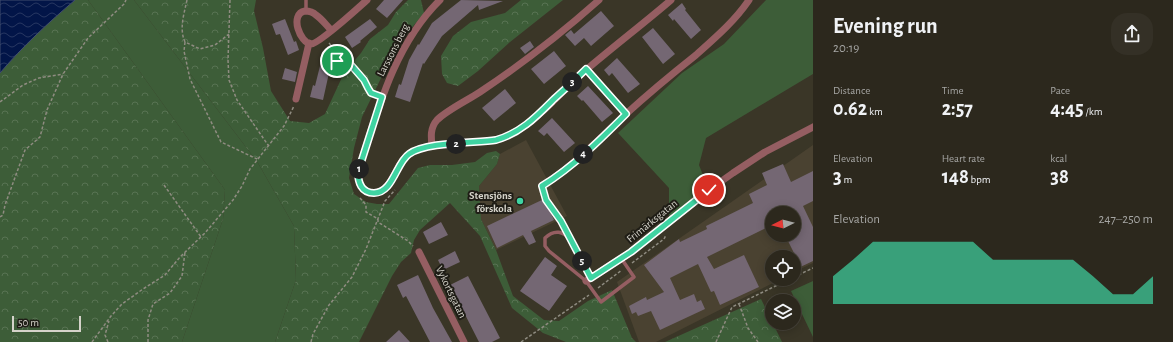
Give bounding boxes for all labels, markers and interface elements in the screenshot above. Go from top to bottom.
button: share [1111,13,1153,55]
text: Evening run [833,15,938,37]
street label: Larssons berg [375,21,411,78]
text: 20:19 [833,42,859,55]
pin [320,44,354,78]
icon: arrive [326,50,348,72]
pin: 3 [562,72,582,92]
text: 3 [570,76,574,87]
text: Distance [833,85,870,96]
text: Time [942,85,964,96]
text: Pace [1050,85,1070,96]
text: 0.62 [833,99,867,119]
text: 2:57 [942,99,973,119]
text: 4:45 [1050,99,1084,119]
text: km [867,106,883,117]
text: /km [1084,106,1102,117]
pin: 2 [446,134,466,154]
text: 2 [453,138,459,149]
pin: 4 [573,144,593,164]
text: 4 [580,148,586,159]
text: Elevation [833,153,873,164]
text: Heart rate [942,153,985,164]
text: kcal [1050,153,1067,164]
pin: 1 [349,159,369,179]
text: 1 [357,163,361,174]
text: 3 [833,167,842,187]
text: 148 [942,167,969,187]
text: 38 [1050,167,1069,187]
pin [692,173,726,207]
text: m [842,174,852,185]
text: bpm [969,174,991,185]
icon: check [698,179,720,201]
place label: Stensjöns förskola [469,190,513,214]
marker: Stensjöns förskola [515,196,525,206]
street label: Frimärksgatan [625,197,679,245]
north arrow [765,206,801,242]
map controls [765,206,801,330]
text: Elevation [833,213,880,226]
text: 247–250 m [1098,213,1153,226]
button: locate [765,250,801,286]
pin: 5 [572,251,592,271]
text: 5 [580,255,584,266]
street label: Vykortsgatan [434,264,468,320]
button: layers [765,294,801,330]
scale bar [12,314,81,333]
text: 50 m [18,317,39,328]

